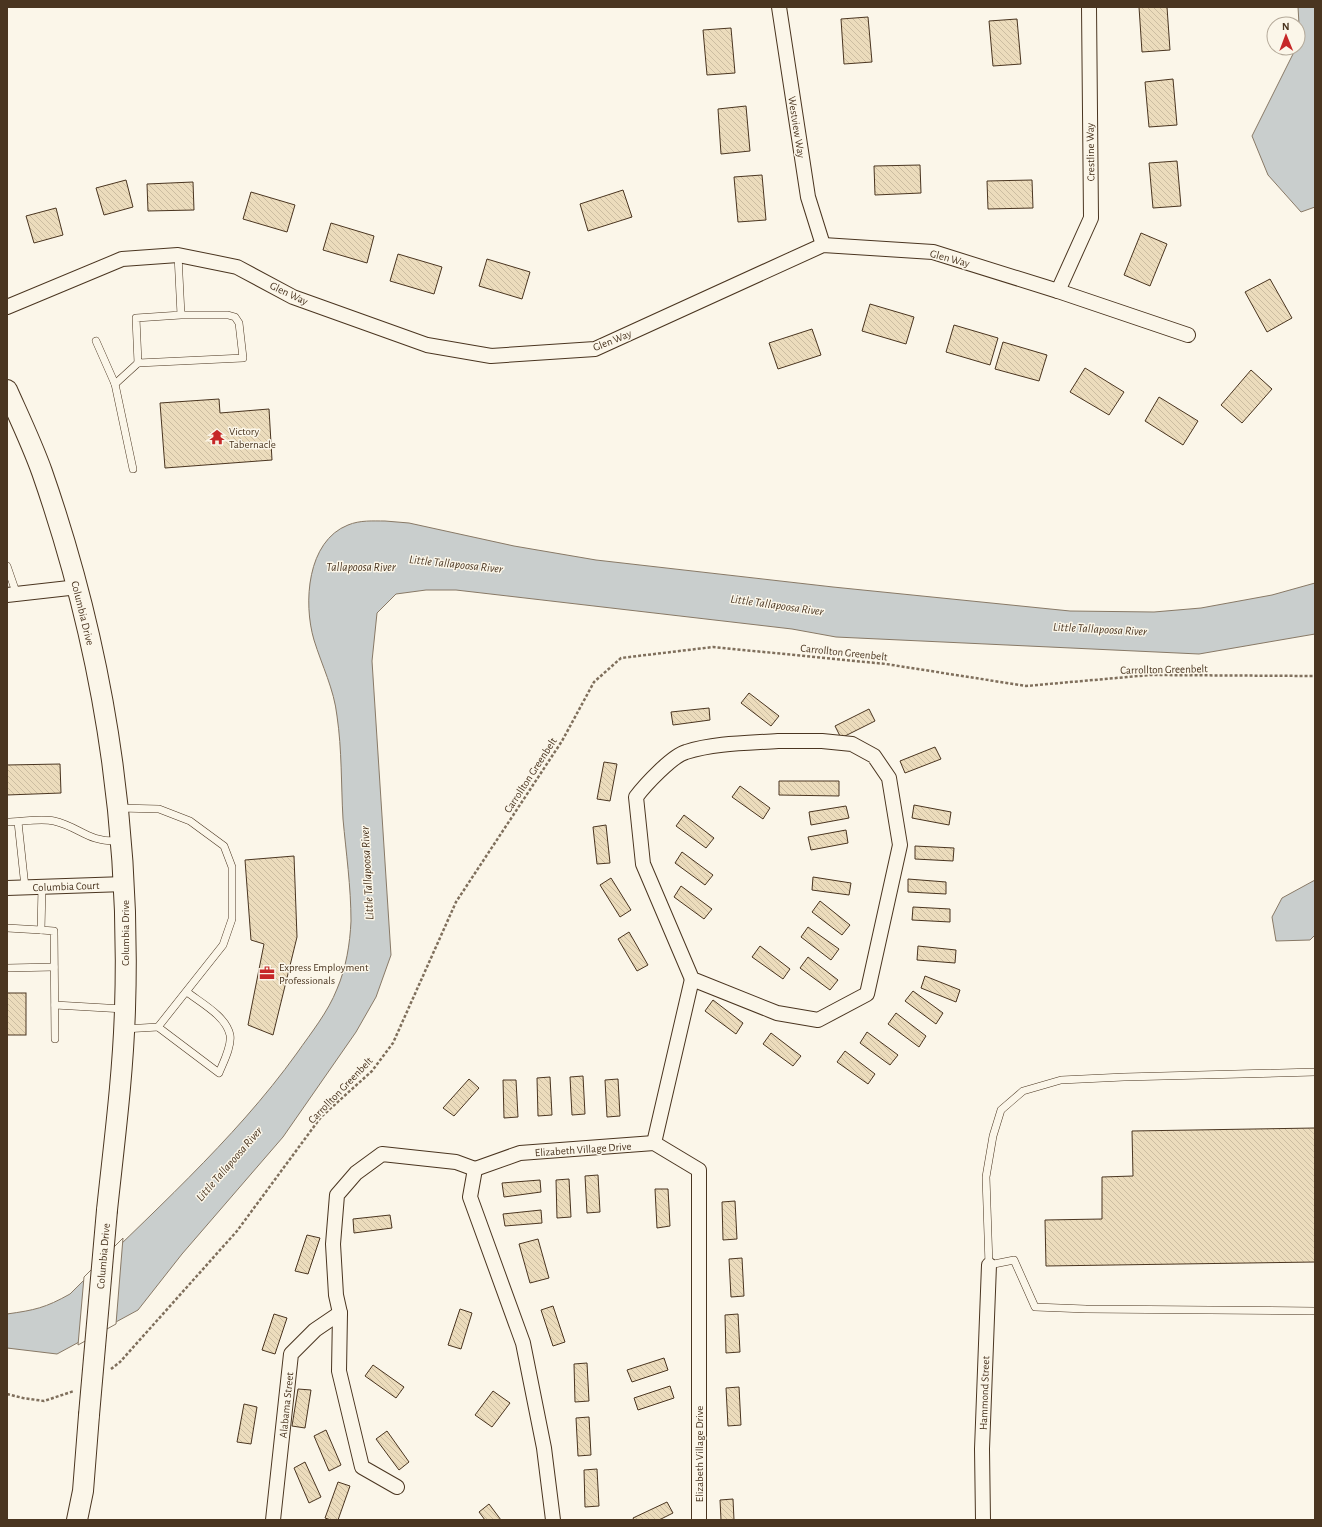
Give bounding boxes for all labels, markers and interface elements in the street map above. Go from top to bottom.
north arrow [1266,16,1306,56]
text: N [1282,21,1290,32]
street label: Westview Way [786,95,807,159]
street label: Crestline Way [1084,122,1097,181]
street label: Glen Way [929,248,971,269]
street label: Glen Way [268,280,310,307]
street label: Glen Way [591,328,633,353]
place label: Victory Tabernacle [229,426,276,450]
temple icon: Victory Tabernacle [208,428,226,446]
water label: Little Tallapoosa River [409,553,504,576]
water label: Tallapoosa River [326,561,397,574]
street label: Columbia Drive [69,580,96,646]
water label: Little Tallapoosa River [729,593,825,619]
water label: Little Tallapoosa River [1053,621,1148,639]
street label: Carrollton Greenbelt [800,642,888,663]
street label: Carrollton Greenbelt [1120,663,1208,676]
street label: Carrollton Greenbelt [502,735,559,815]
water label: Little Tallapoosa River [358,825,376,920]
street label: Columbia Court [33,880,100,893]
street label: Columbia Drive [120,900,131,966]
place label: Express Employment Professionals [279,962,369,986]
office icon: Express Employment Professionals [258,964,276,982]
street label: Carrollton Greenbelt [306,1055,375,1126]
water label: Little Tallapoosa River [194,1124,266,1204]
street label: Elizabeth Village Drive [534,1141,632,1158]
street label: Columbia Drive [95,1223,112,1289]
street label: Hammond Street [978,1355,991,1430]
street label: Alabama Street [278,1371,295,1439]
street label: Elizabeth Village Drive [694,1406,705,1502]

